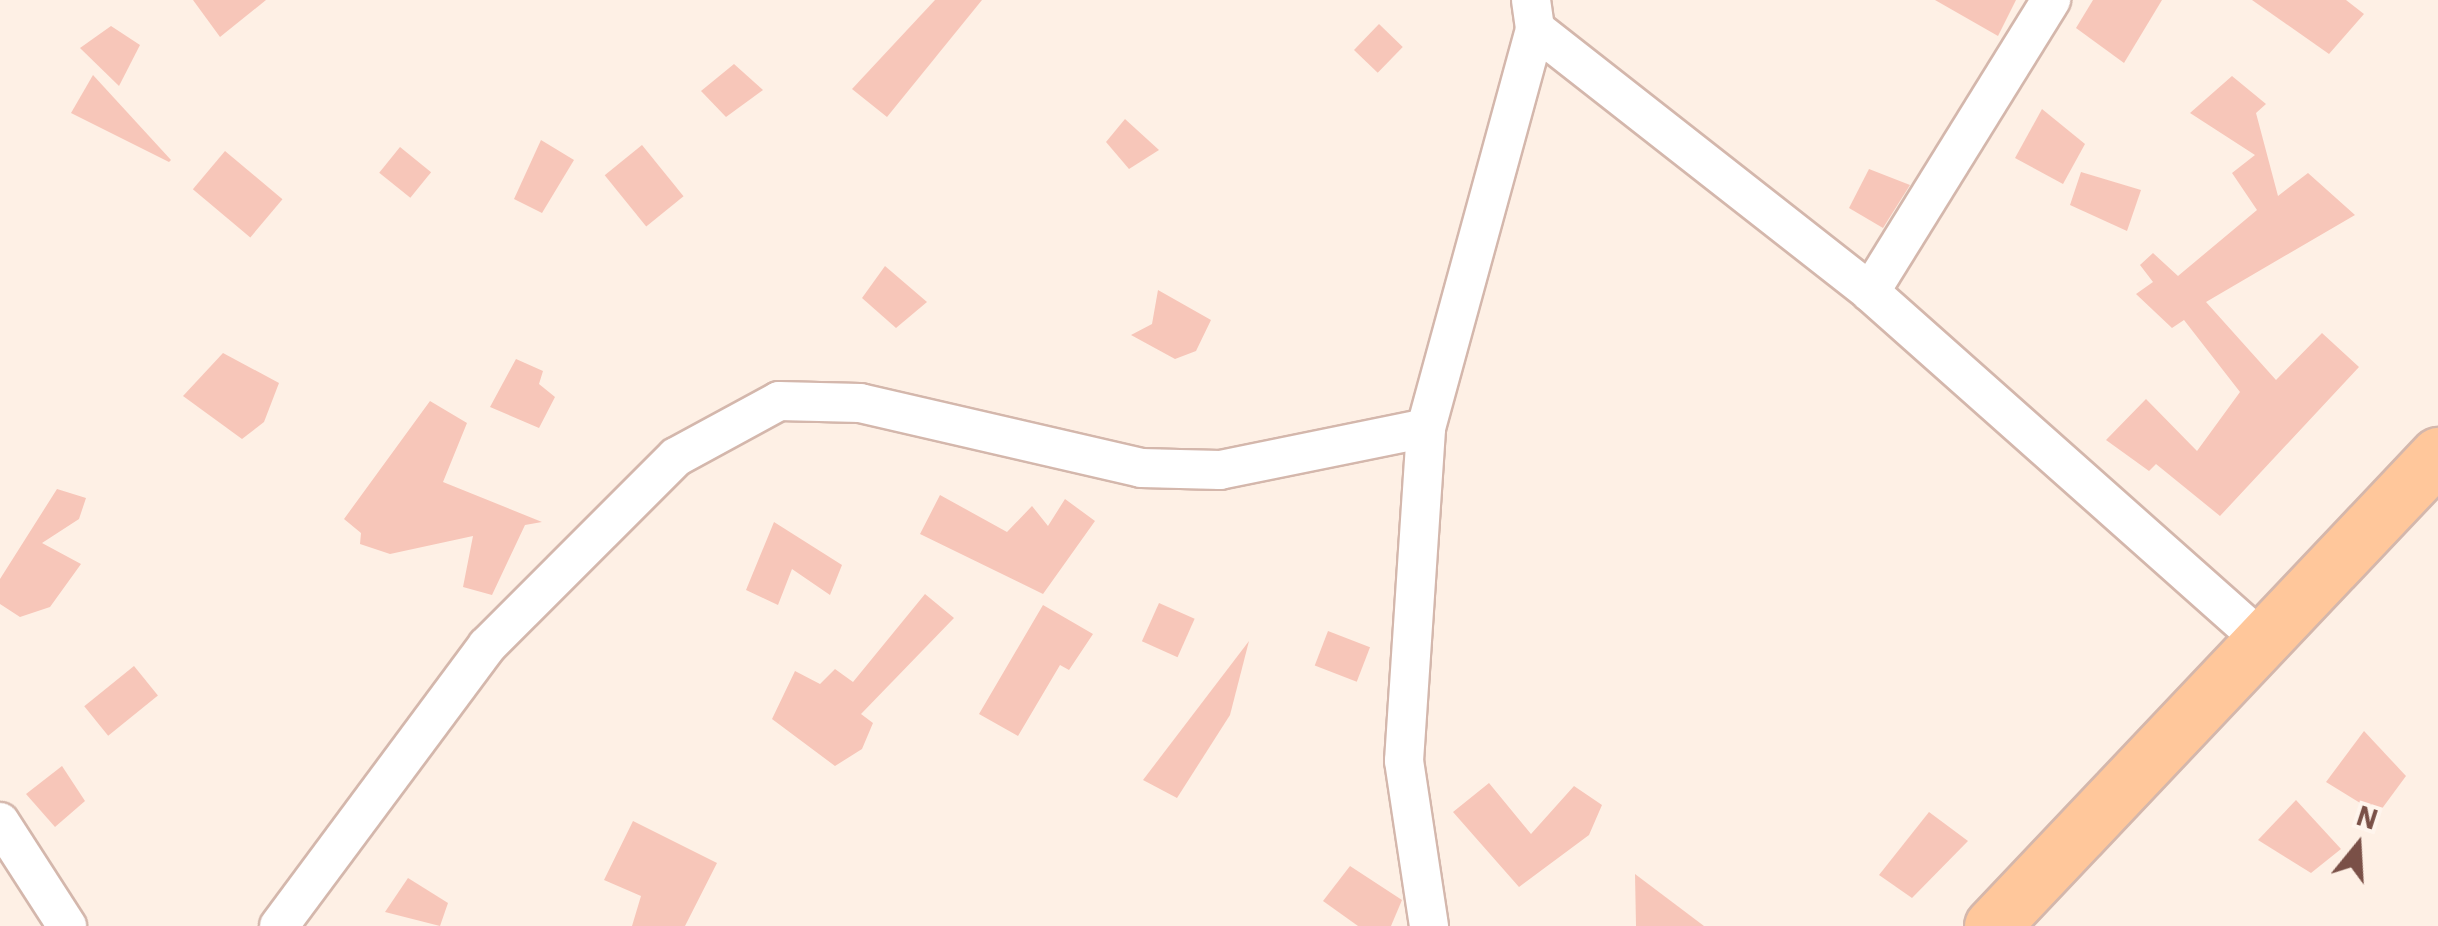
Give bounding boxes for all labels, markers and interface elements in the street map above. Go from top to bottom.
north arrow [2308,796,2408,896]
text: N [2352,796,2383,838]

